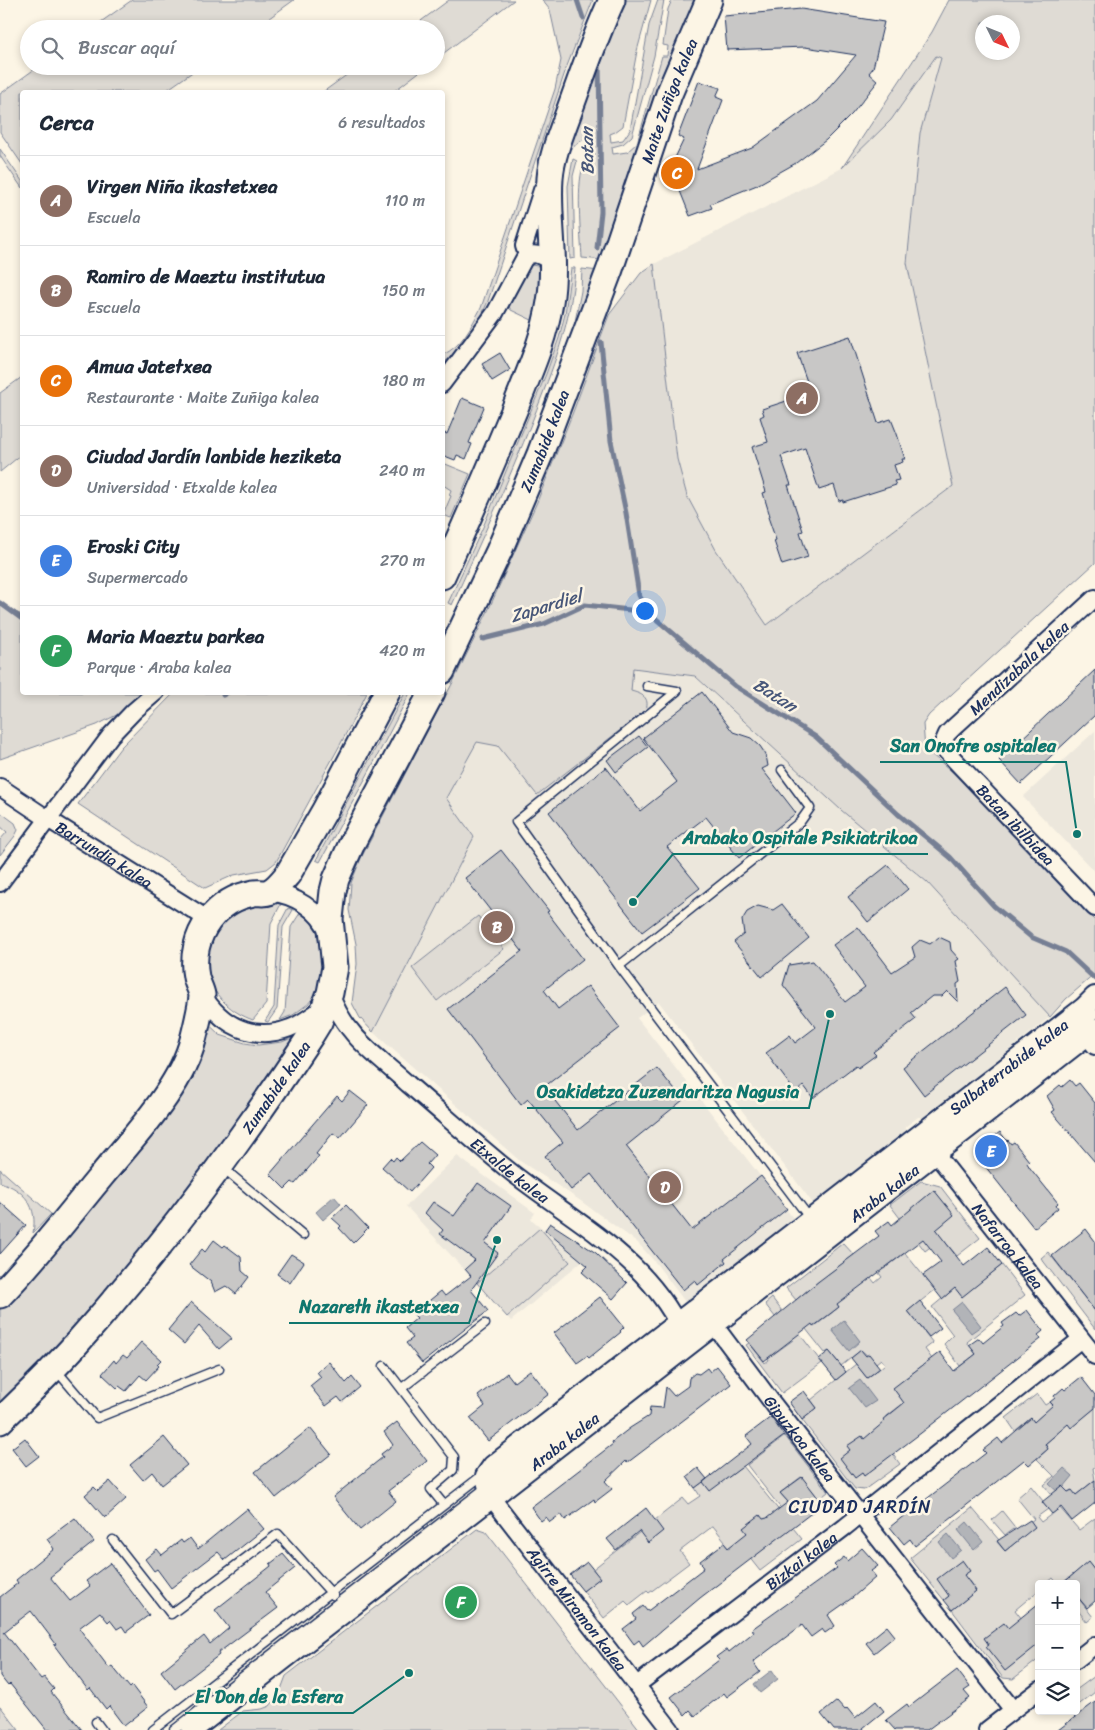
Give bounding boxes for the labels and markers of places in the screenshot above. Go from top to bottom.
pin: C [661,154,693,192]
pin: A [786,379,818,417]
callout: San Onofre ospitalea [880,729,1066,762]
callout: Arabako Ospitale Psikiatrikoa [673,821,928,854]
pin: B [481,908,513,946]
callout: Osakidetza Zuzendaritza Nagusia [527,1075,809,1108]
pin: E [975,1132,1007,1170]
pin: D [649,1168,681,1206]
callout: Nazareth ikastetxea [289,1290,469,1323]
pin: F [445,1583,477,1621]
callout: El Don de la Esfera [185,1680,353,1713]

